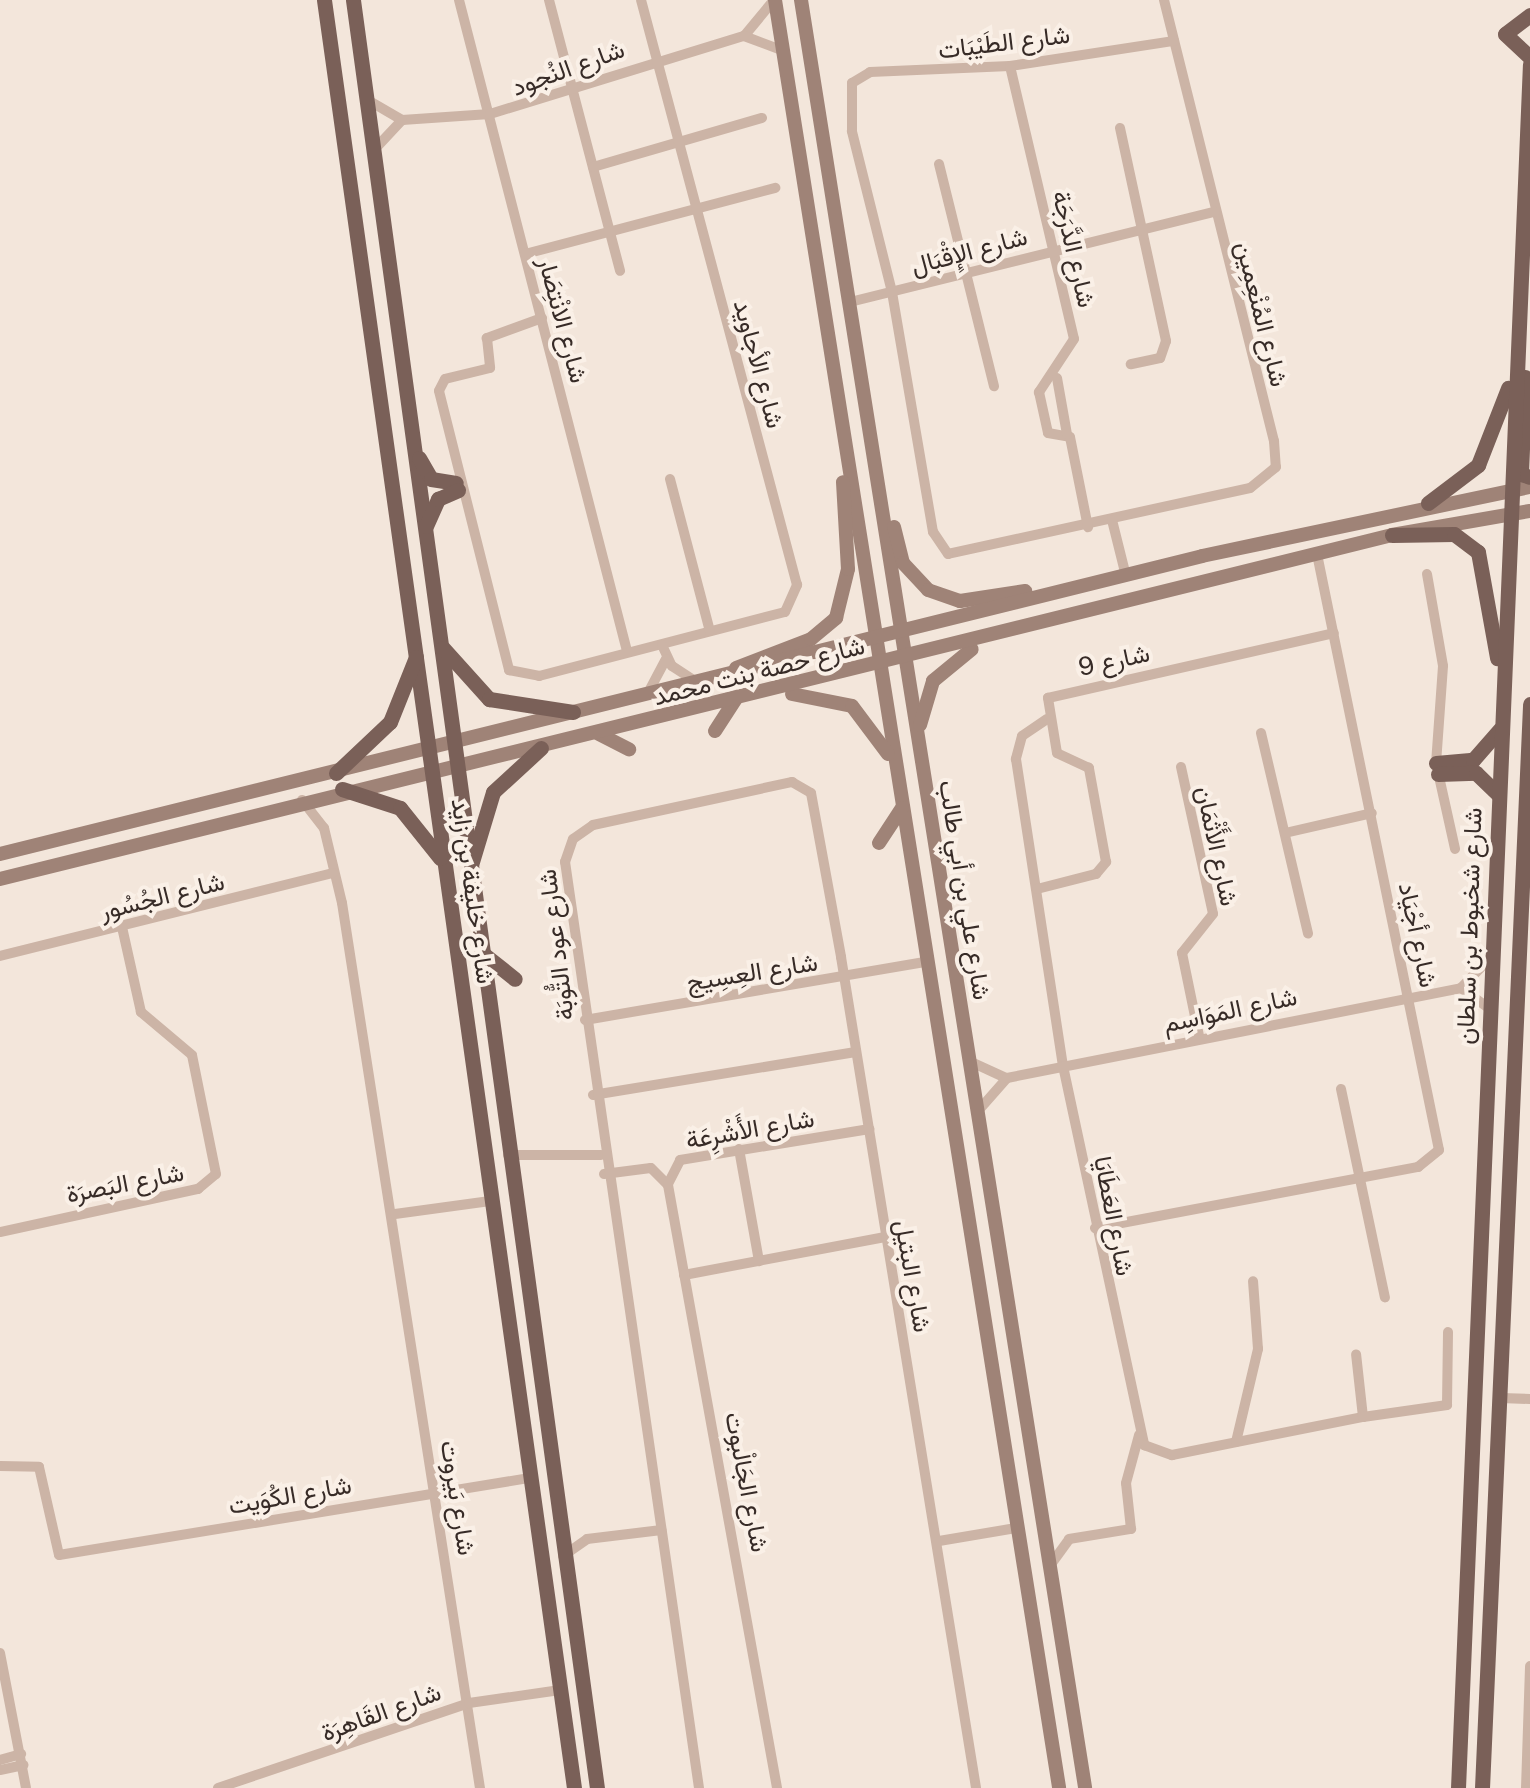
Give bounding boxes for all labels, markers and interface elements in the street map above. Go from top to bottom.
street label: شارع الطَيْبَات [936,19,1072,65]
street label: شارع النُجود [507,34,629,102]
street label: شارع الدَّرَجَة [1046,188,1102,310]
street label: شارع الإِقْبَال [908,221,1030,281]
street label: شارع المُنْعِمِين [1229,238,1295,390]
street label: شارع الانْتِصَار [532,254,594,386]
street label: شارع الأجاويد [727,296,791,432]
street label: شارع حصة بنت محمد [650,630,868,712]
street label: شارع 9 [1076,638,1152,682]
street label: شارع علي بن أبي طالب [933,778,997,1002]
street label: شارع الأَثْمَان [1190,783,1244,909]
street label: شارع خليفة بن زايد [445,796,501,986]
street label: شارع شخبوط بن سلطان [1450,807,1488,1045]
street label: شارع الجُسُور [97,866,227,926]
street label: شارع عود التُّوبَة [532,868,580,1022]
street label: شارع أجْيَاد [1392,880,1444,990]
street label: شارع العِسِيج [684,947,820,997]
street label: شارع المَوَاسِم [1160,981,1300,1039]
street label: شارع الأَشْرِعَة [683,1103,817,1155]
street label: شارع العَطَايَا [1088,1154,1140,1278]
street label: شارع البَصرَة [64,1157,186,1209]
street label: شارع البتيل [888,1217,938,1335]
street label: شارع الجَالْبوت [719,1410,775,1554]
street label: شارع بَيروت [434,1438,482,1558]
street label: شارع الكُوَيت [226,1469,354,1521]
street label: شارع القَاهِرَة [317,1677,445,1747]

